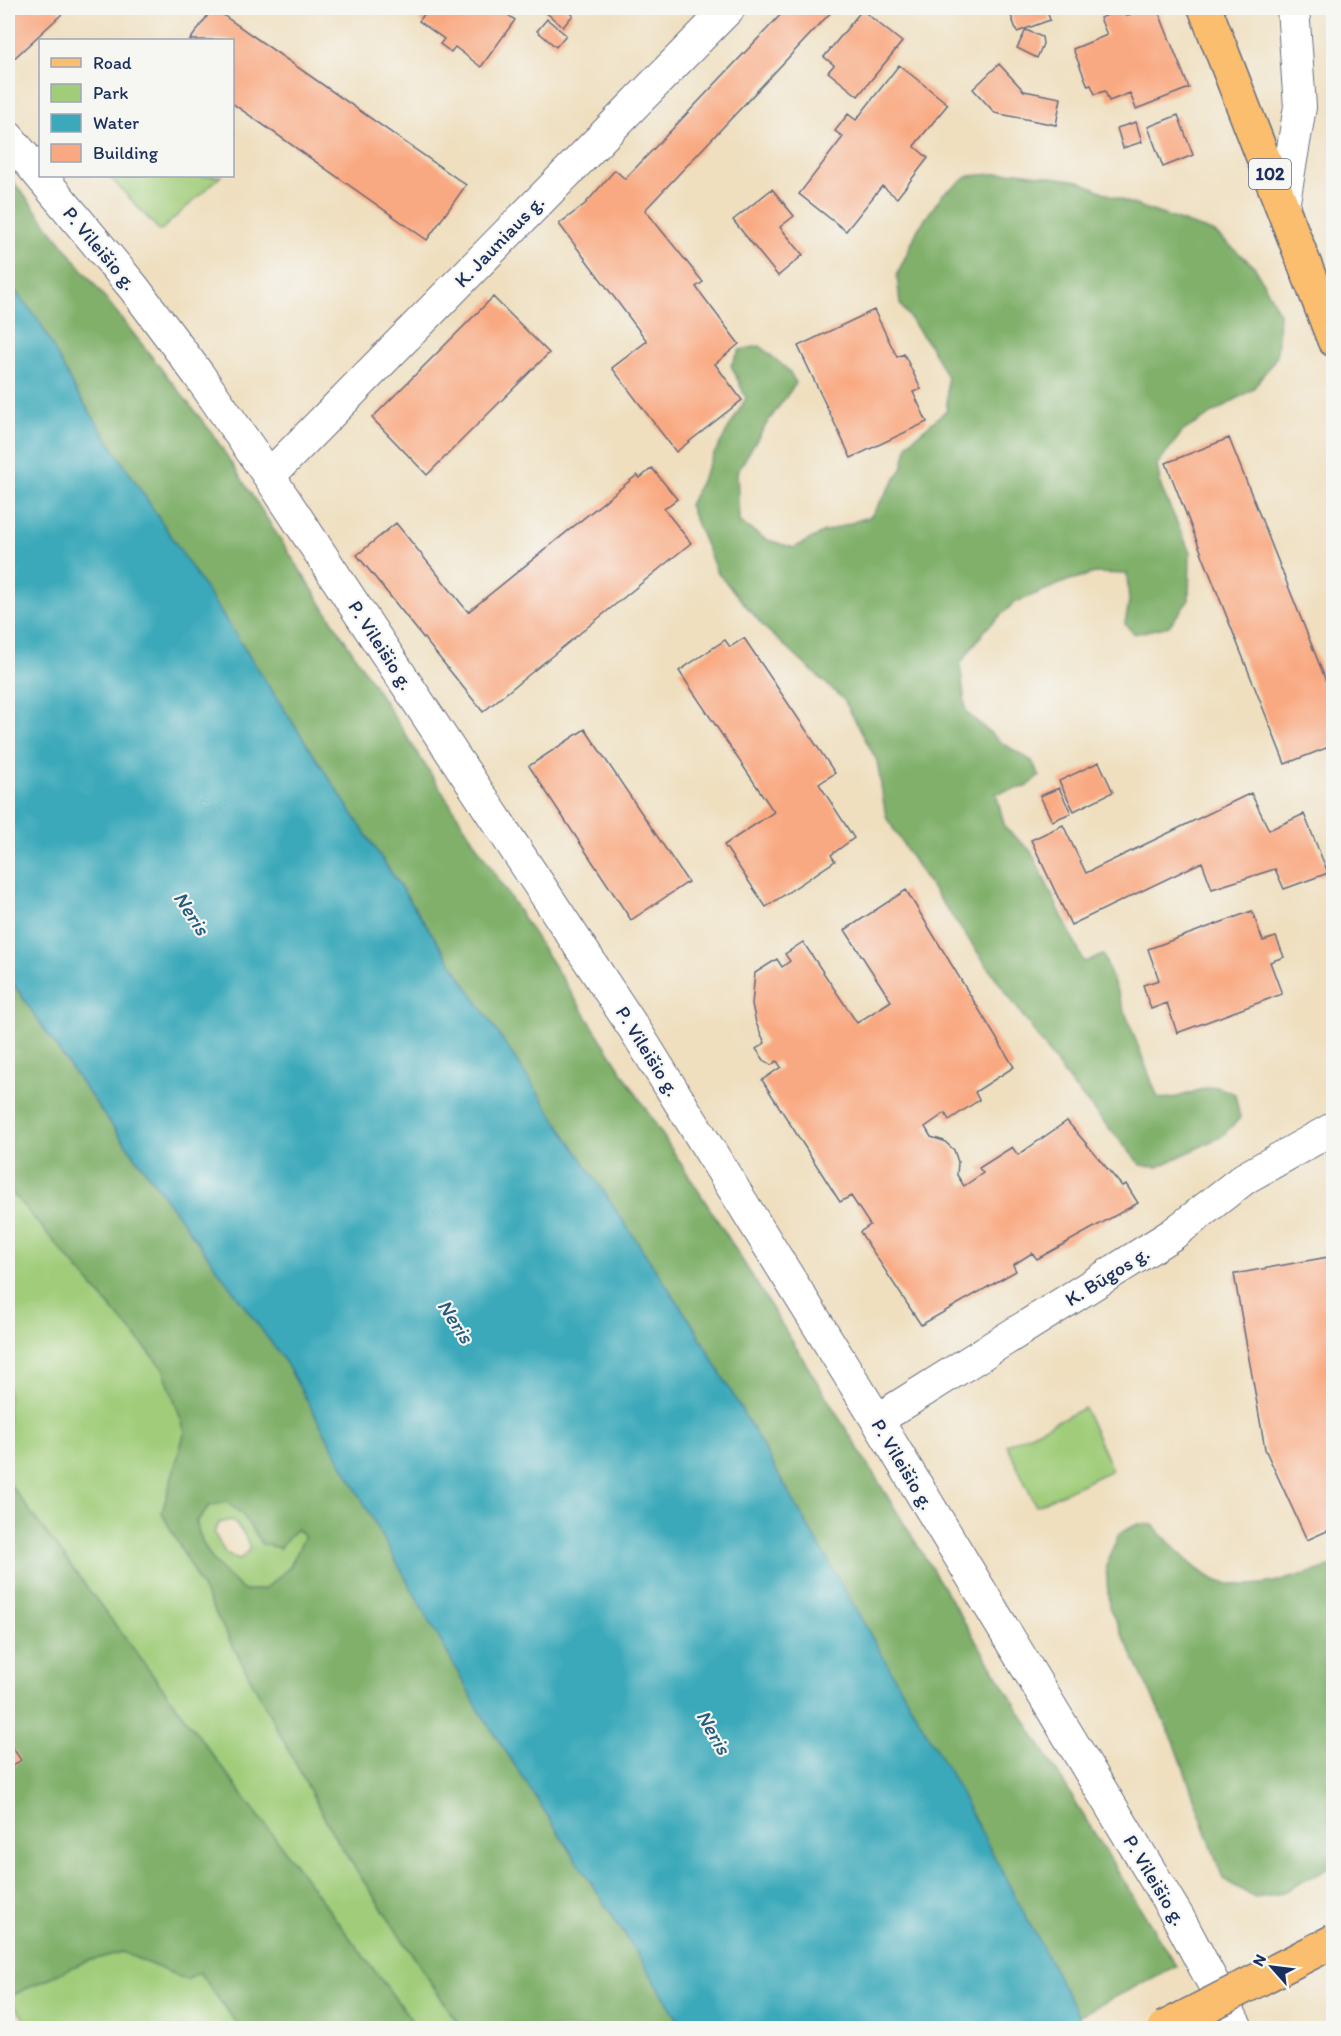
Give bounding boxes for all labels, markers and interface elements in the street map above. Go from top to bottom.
legend [39,39,234,177]
text: Road [93,52,132,74]
text: Park [93,82,128,104]
text: Water [93,112,139,134]
text: Building [93,142,159,164]
road number: 102 [1249,159,1291,189]
street label: K. Jauniaus g. [449,190,549,292]
street label: P. Vileišio g. [58,201,142,295]
street label: P. Vileišio g. [343,596,419,694]
water label: Neris [169,886,216,941]
street label: P. Vileišio g. [611,1001,685,1101]
street label: K. Būgos g. [1060,1241,1154,1311]
water label: Neris [433,1294,480,1349]
street label: P. Vileišio g. [866,1414,940,1514]
water label: Neris [691,1705,737,1760]
street label: P. Vileišio g. [1118,1830,1192,1930]
north arrow [1242,1937,1302,1997]
text: N [1248,1951,1270,1969]

